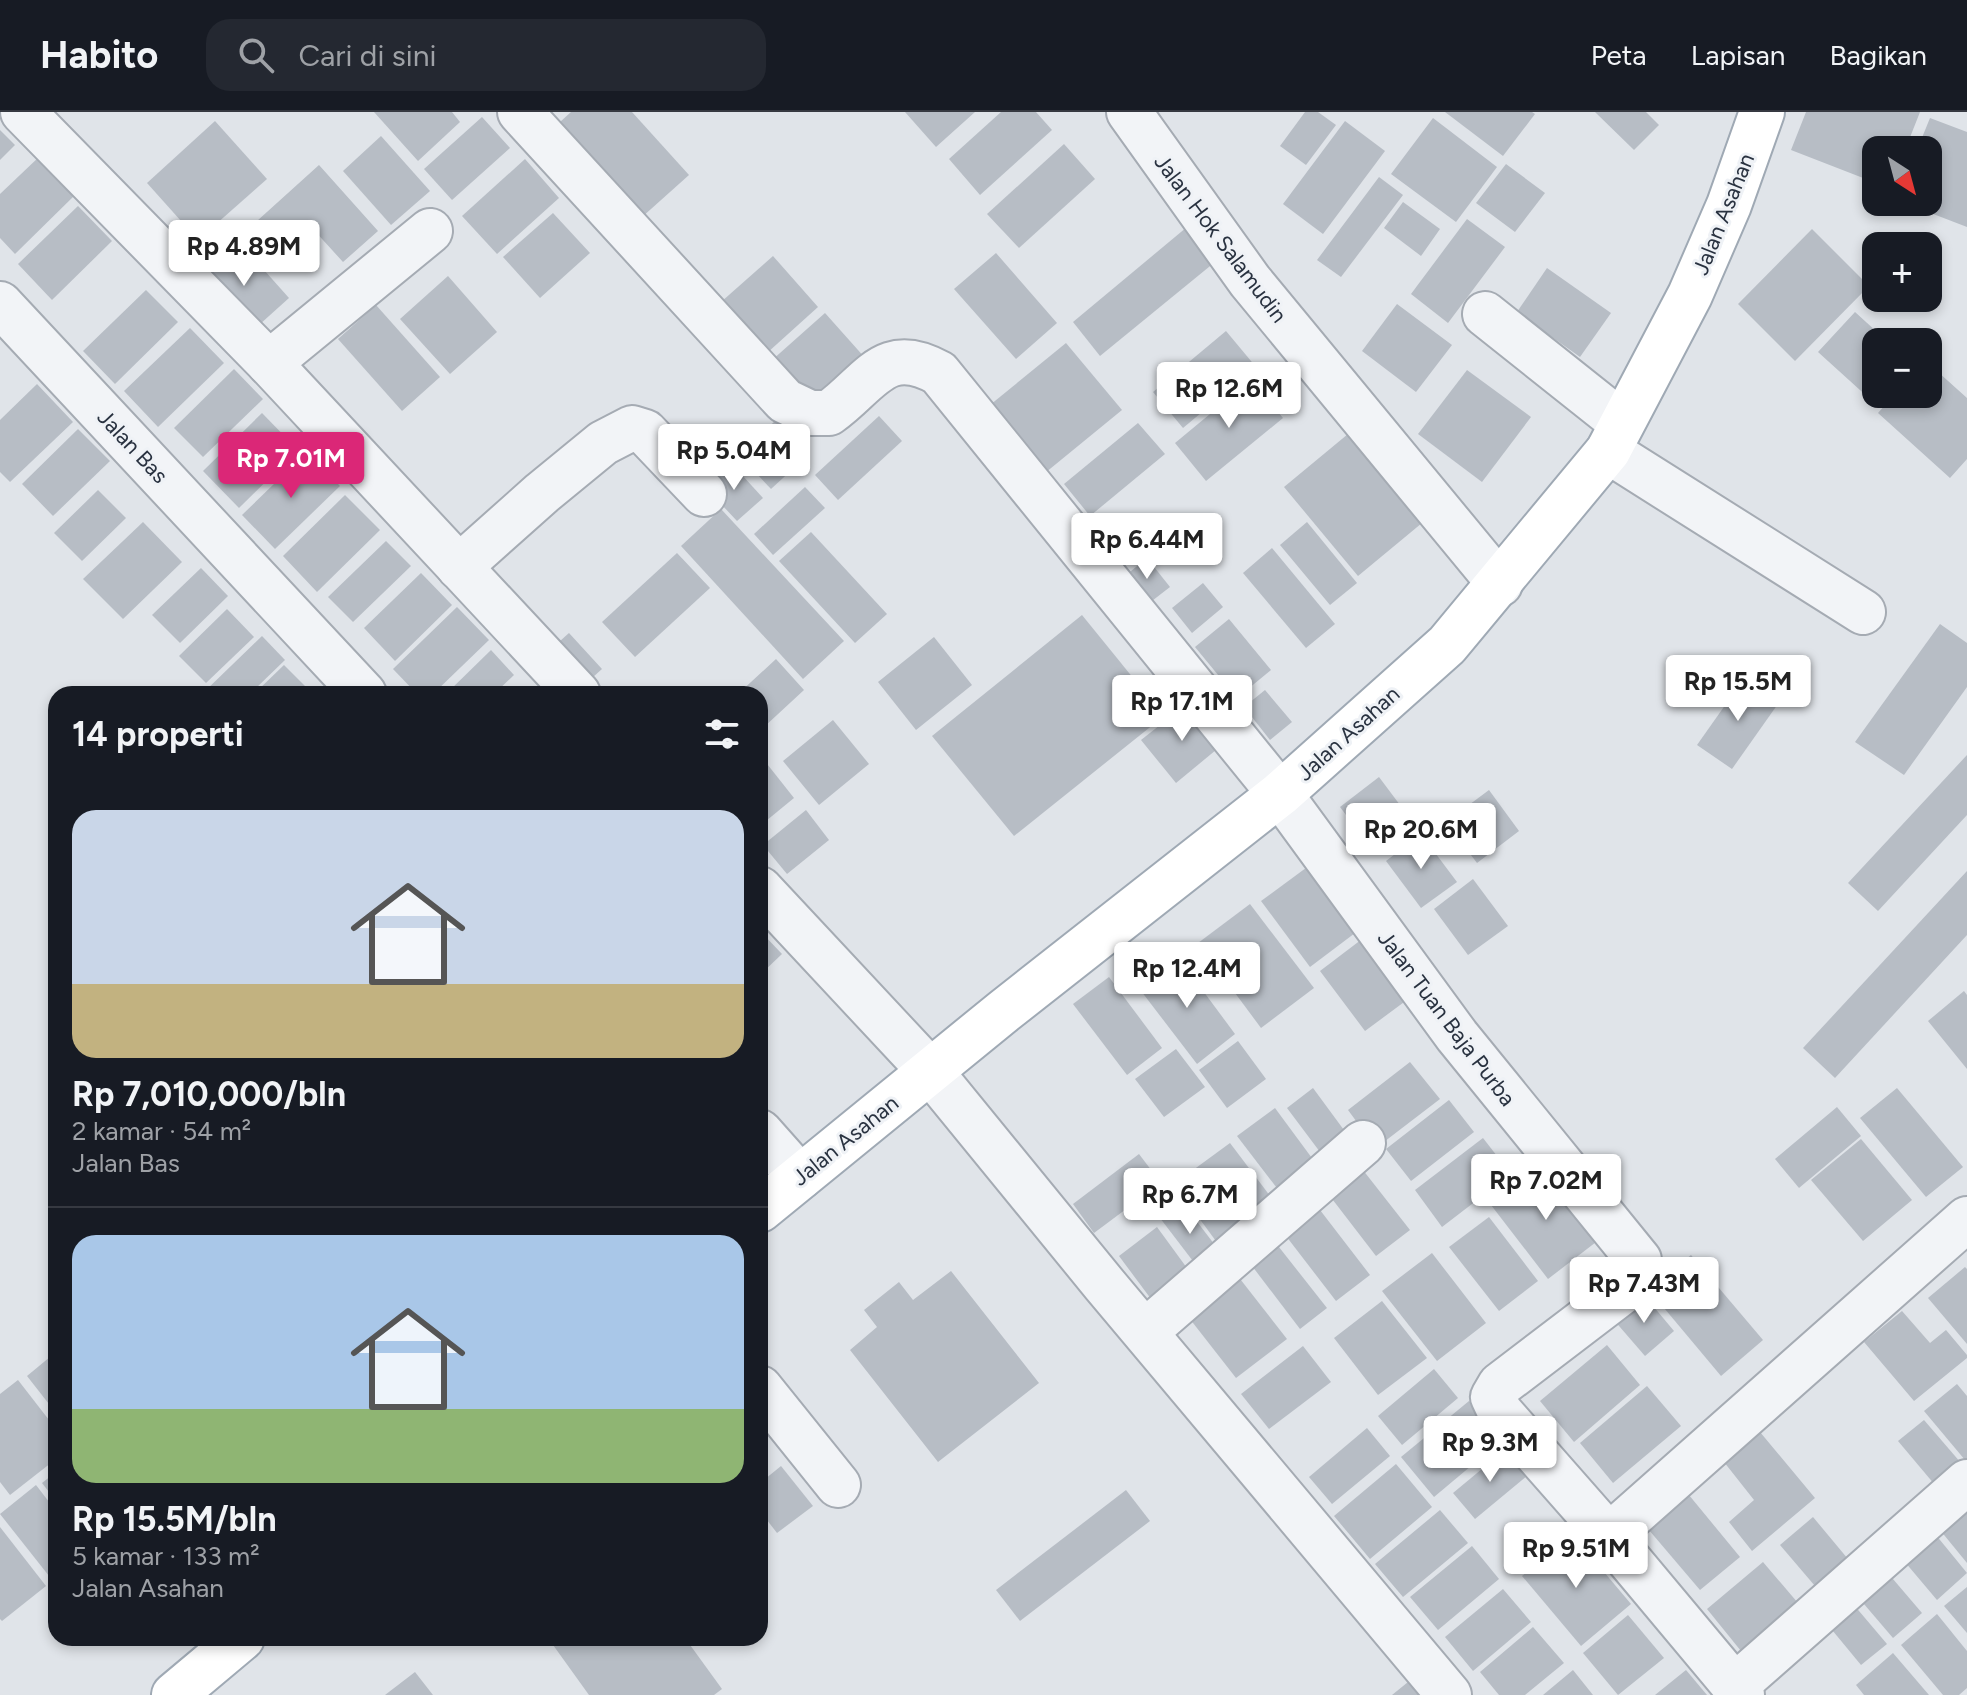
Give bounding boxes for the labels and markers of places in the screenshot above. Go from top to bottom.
pin: Rp 4.89M [161,220,327,288]
pin: Rp 12.6M [1146,362,1312,430]
pin: Rp 5.04M [651,424,817,492]
pin: Rp 7.01M [208,432,374,500]
pin: Rp 6.44M [1064,513,1230,581]
pin: Rp 15.5M [1655,655,1821,723]
pin: Rp 17.1M [1099,675,1265,743]
pin: Rp 20.6M [1338,803,1504,871]
pin: Rp 12.4M [1104,942,1270,1010]
pin: Rp 7.02M [1463,1154,1629,1222]
pin: Rp 6.7M [1116,1168,1264,1236]
pin: Rp 7.43M [1561,1257,1727,1325]
pin: Rp 9.3M [1416,1416,1564,1484]
pin: Rp 9.51M [1493,1522,1659,1590]

